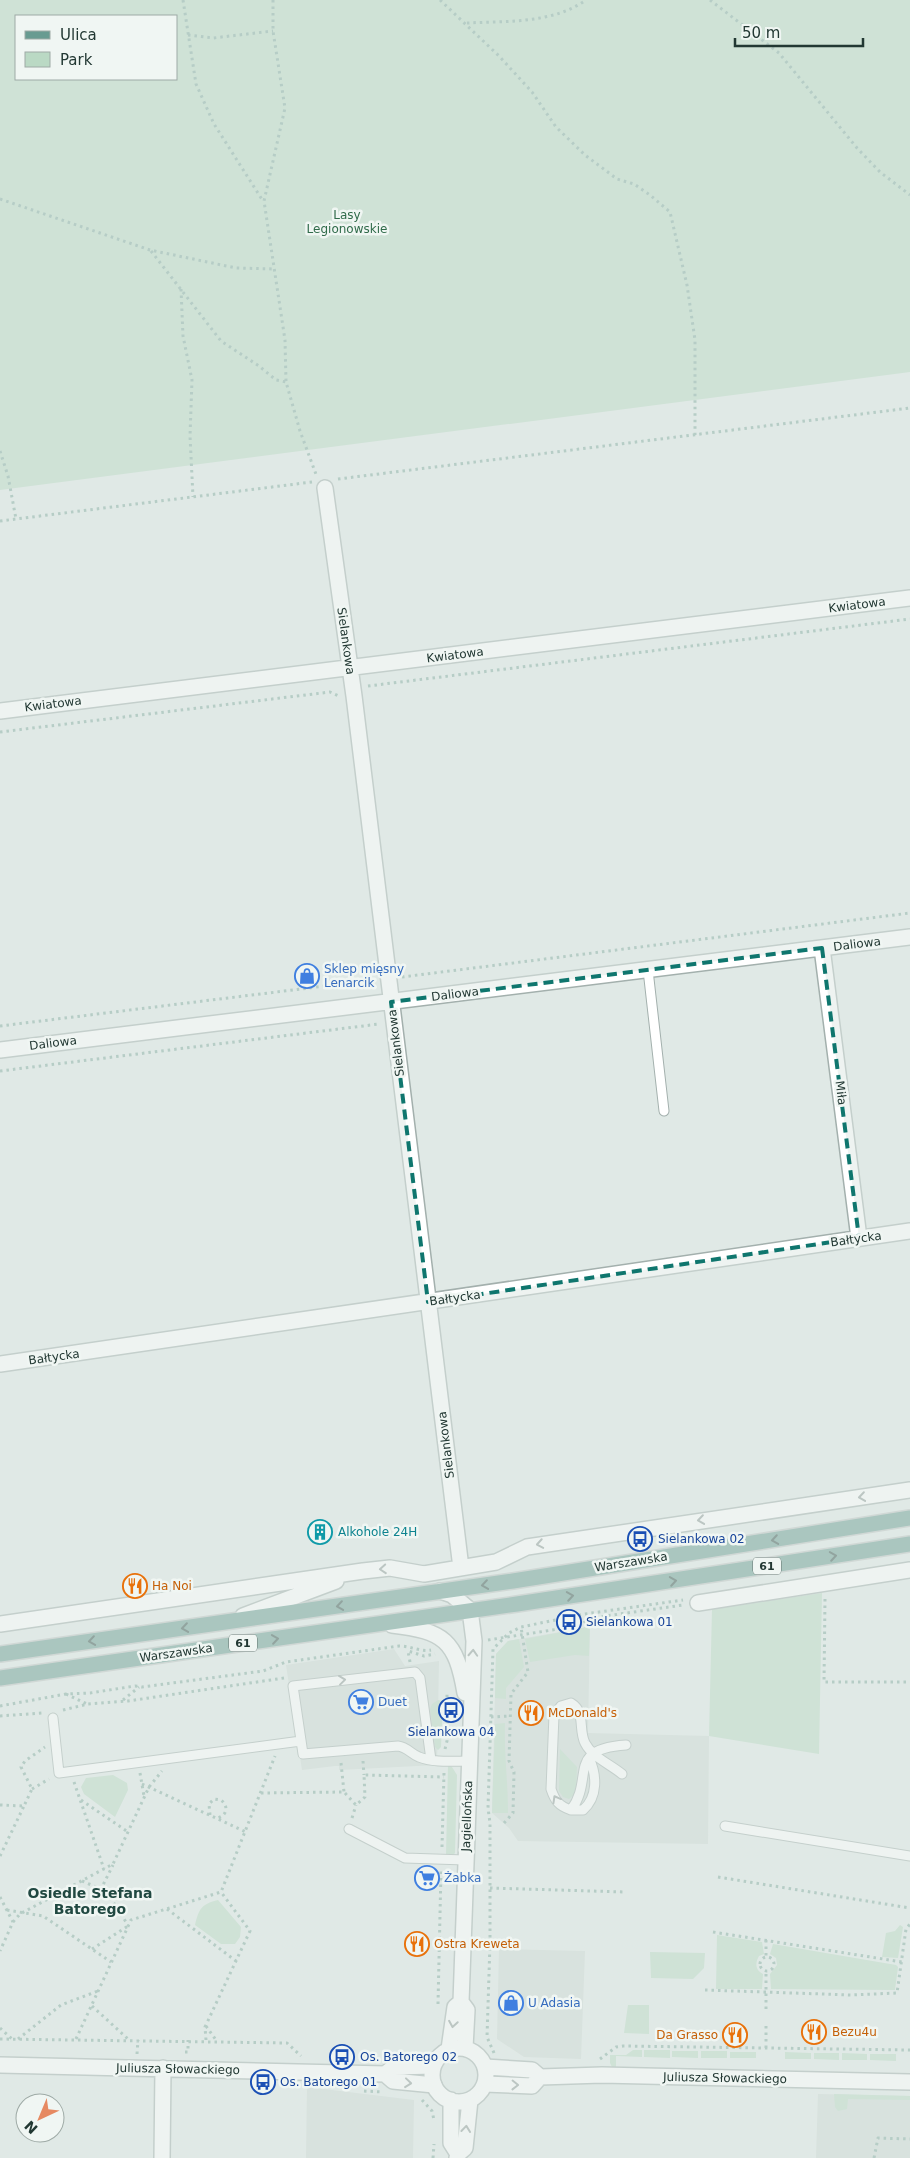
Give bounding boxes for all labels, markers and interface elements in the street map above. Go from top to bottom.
legend [15,15,178,80]
scale bar [735,15,862,47]
text: 50 m [742,24,780,42]
text: Ulica [60,26,97,44]
text: Park [60,51,93,69]
park label: Lasy Legionowskie [307,208,387,236]
street label: Kwiatowa [828,595,886,615]
street label: Sielankowa [334,607,358,675]
street label: Kwiatowa [426,645,484,665]
street label: Kwiatowa [24,694,82,714]
street label: Daliowa [832,934,882,954]
place label: Sklep mięsny Lenarcik [324,962,404,990]
shop icon: Sklep mięsny Lenarcik [294,963,320,989]
street label: Daliowa [430,984,480,1004]
street label: Sielankowa [385,1009,407,1077]
street label: Daliowa [28,1033,78,1053]
street label: Miła [833,1080,849,1106]
street label: Bałtycka [830,1228,882,1250]
street label: Bałtycka [429,1287,481,1309]
street label: Bałtycka [28,1346,80,1368]
street label: Sielankowa [435,1411,457,1479]
one-way arrow [857,1491,865,1502]
one-way arrow [697,1515,705,1525]
building icon: Alkohole 24H [307,1519,333,1545]
place label: Alkohole 24H [338,1525,417,1539]
bus stop icon: Sielankowa 02 [627,1526,653,1552]
place label: Sielankowa 02 [658,1532,745,1546]
one-way arrow [771,1534,780,1544]
one-way arrow [536,1539,545,1549]
street label: Warszawska [594,1549,668,1575]
one-way arrow [830,1551,838,1562]
road number: 61 [753,1558,781,1574]
one-way arrow [379,1563,387,1574]
restaurant icon: Ha Noi [122,1573,148,1599]
one-way arrow [668,1576,677,1586]
place label: Ha Noi [152,1579,192,1593]
one-way arrow [480,1579,488,1590]
one-way arrow [566,1591,574,1602]
one-way arrow [336,1600,344,1611]
bus stop icon: Sielankowa 01 [556,1609,582,1635]
place label: Sielankowa 01 [586,1615,673,1629]
one-way arrow [180,1622,188,1633]
one-way arrow [271,1634,280,1644]
one-way arrow [87,1635,95,1646]
road number: 61 [229,1635,257,1652]
street label: Warszawska [139,1641,213,1665]
one-way arrow [468,1649,479,1657]
one-way arrow [338,1675,346,1686]
supermarket icon: Duet [348,1689,374,1715]
place label: Duet [378,1695,407,1709]
bus stop icon: Sielankowa 04 [438,1697,464,1723]
restaurant icon: McDonald's [518,1700,544,1726]
place label: McDonald's [548,1706,617,1720]
place label: Sielankowa 04 [408,1725,494,1739]
street label: Jagiellońska [459,1780,475,1853]
one-way arrow [553,1796,563,1805]
supermarket icon: Żabka [414,1865,440,1891]
place label: Żabka [444,1870,481,1885]
district label: Osiedle Stefana Batorego [28,1885,152,1917]
restaurant icon: Ostra Kreweta [404,1931,430,1957]
place label: Ostra Kreweta [434,1937,520,1951]
shop icon: U Adasia [498,1990,524,2016]
place label: U Adasia [528,1996,581,2010]
restaurant icon: Bezu4u [801,2019,827,2045]
one-way arrow [448,2020,458,2029]
restaurant icon: Da Grasso [722,2022,748,2048]
place label: Bezu4u [832,2025,877,2039]
place label: Da Grasso [656,2028,718,2042]
bus stop icon: Os. Batorego 02 [329,2044,355,2070]
place label: Os. Batorego 02 [360,2050,457,2064]
street label: Juliusza Słowackiego [115,2061,240,2077]
bus stop icon: Os. Batorego 01 [250,2069,276,2095]
street label: Juliusza Słowackiego [662,2070,787,2086]
place label: Os. Batorego 01 [280,2075,377,2089]
one-way arrow [404,2077,412,2088]
one-way arrow [512,2080,519,2090]
north arrow [15,2093,65,2143]
text: N [21,2118,41,2137]
one-way arrow [461,2124,472,2132]

